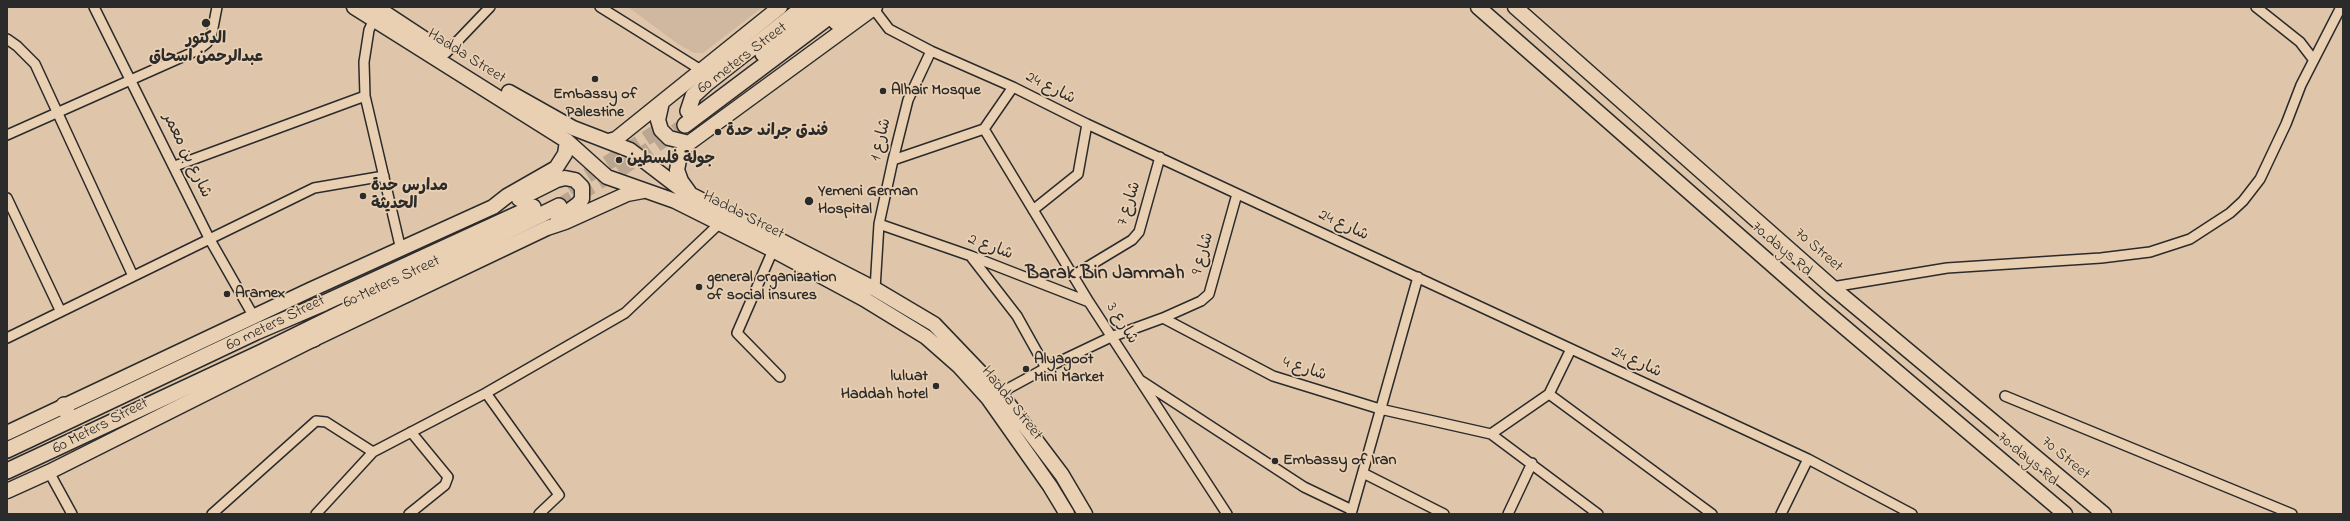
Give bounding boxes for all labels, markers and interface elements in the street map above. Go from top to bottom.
marker: الدكتور عبدالرحمن اسحاق [200,17,212,29]
street label: 60 meters Street [694,19,792,99]
street label: Hadda Street [423,25,509,89]
place label: الدكتور عبدالرحمن اسحاق [149,30,263,68]
street label: شارع 24 [1022,68,1078,110]
marker: Embassy of Palestine [590,74,600,84]
place label: Alhair Mosque [891,81,981,101]
place label: Embassy of Palestine [553,85,637,123]
marker: Alhair Mosque [878,86,888,96]
street label: شارع بن معمر [157,111,215,201]
street label: شارع 1 [867,116,897,164]
place label: فندق جراند حدة [726,122,828,142]
marker: فندق جراند حدة [713,127,723,137]
place label: جولة فلسطين [627,150,715,170]
marker: جولة فلسطين [614,155,624,165]
place label: مدارس حدة الحديثة [371,177,448,215]
street label: شارع 7 [1114,180,1146,228]
place label: Yemeni German Hospital [818,182,918,220]
street label: Hadda Street [699,187,787,245]
marker: مدارس حدة الحديثة [358,191,368,201]
marker: Yemeni German Hospital [803,195,815,207]
street label: شارع 24 [1315,206,1371,246]
street label: 70 days Rd [1747,218,1815,282]
street label: 70 Street [1790,225,1846,277]
street label: شارع 9 [1189,230,1219,278]
street label: شارع 2 [965,231,1015,265]
street label: 60 Meters Street [340,252,444,314]
district label: Barak Bin Jammah [1026,263,1184,287]
place label: general organization of social insures [707,268,836,306]
marker: general organization of social insures [694,282,704,292]
place label: Aramex [235,284,285,304]
marker: Aramex [222,289,232,299]
street label: 60 meters Street [223,292,329,356]
street label: شارع 3 [1101,300,1141,348]
street label: شارع 24 [1608,343,1664,383]
place label: Alyagoot Mini Market [1034,350,1104,388]
street label: شارع 4 [1280,354,1328,386]
street label: Hadda Street [976,363,1046,445]
marker: Alyagoot Mini Market [1021,364,1031,374]
place label: luluat Haddah hotel [841,367,928,405]
marker: luluat Haddah hotel [931,381,941,391]
street label: 60 Meters Street [50,395,152,459]
street label: 70 days Rd [1992,429,2062,491]
street label: 70 Street [2037,433,2093,485]
place label: Embassy of Iran [1283,451,1396,471]
marker: Embassy of Iran [1270,456,1280,466]

